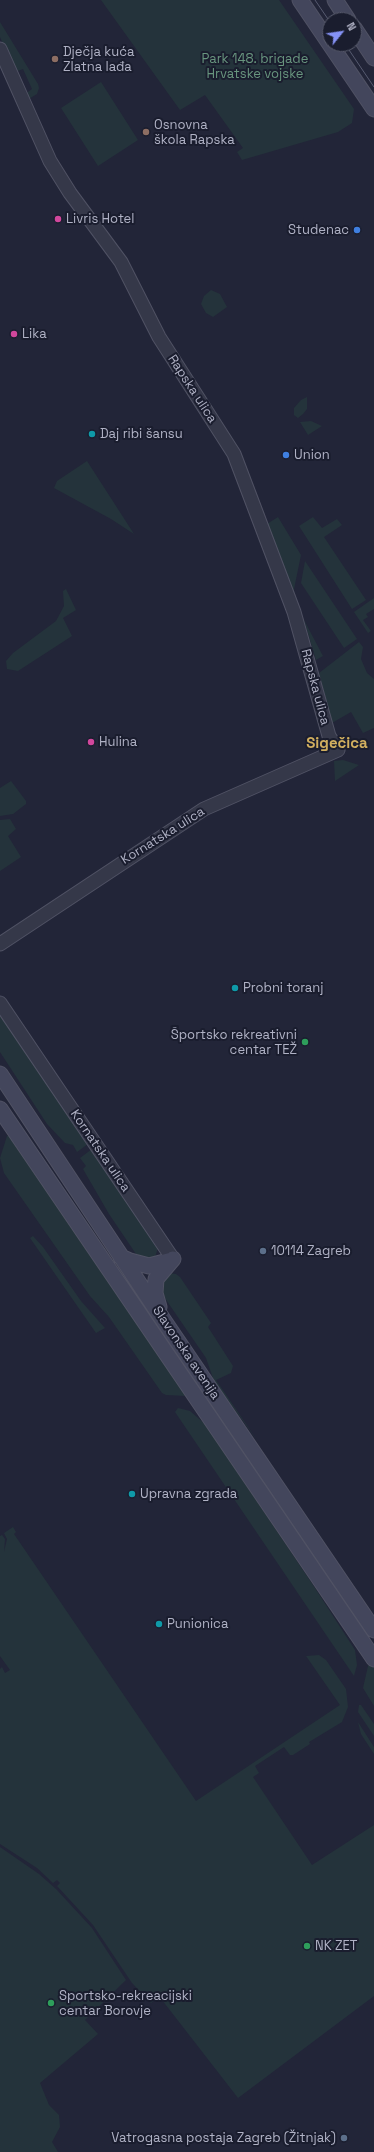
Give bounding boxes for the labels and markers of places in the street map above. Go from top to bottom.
place label: Dječja kuća Zlatna lađa [63,44,135,75]
marker: Dječja kuća Zlatna lađa [50,54,60,64]
place label: Osnovna škola Rapska [154,117,235,148]
marker: Osnovna škola Rapska [141,127,151,137]
place label: Livris Hotel [66,211,135,227]
marker: Livris Hotel [53,214,63,224]
place label: Studenac [288,222,349,238]
marker: Studenac [352,225,362,235]
place label: Lika [22,326,47,342]
marker: Lika [9,329,19,339]
place label: Daj ribi šansu [100,426,183,442]
marker: Daj ribi šansu [87,429,97,439]
place label: Union [294,447,330,463]
marker: Union [281,450,291,460]
place label: Hulina [99,734,137,750]
marker: Hulina [86,737,96,747]
place label: Probni toranj [243,980,323,996]
marker: Probni toranj [230,983,240,993]
place label: Športsko rekreativni centar TEŽ [171,1027,297,1058]
marker: Športsko rekreativni centar TEŽ [300,1037,310,1047]
place label: 10114 Zagreb [271,1243,351,1259]
marker: 10114 Zagreb [258,1246,268,1256]
place label: Upravna zgrada [140,1486,237,1502]
marker: Upravna zgrada [127,1489,137,1499]
place label: Punionica [167,1616,228,1632]
marker: Punionica [154,1619,164,1629]
place label: NK ZET [315,1938,357,1954]
marker: NK ZET [302,1941,312,1951]
place label: Sportsko-rekreacijski centar Borovje [59,1988,192,2019]
marker: Sportsko-rekreacijski centar Borovje [46,1998,56,2008]
place label: Vatrogasna postaja Zagreb (Žitnjak) [111,2130,336,2146]
marker: Vatrogasna postaja Zagreb (Žitnjak) [339,2133,349,2143]

